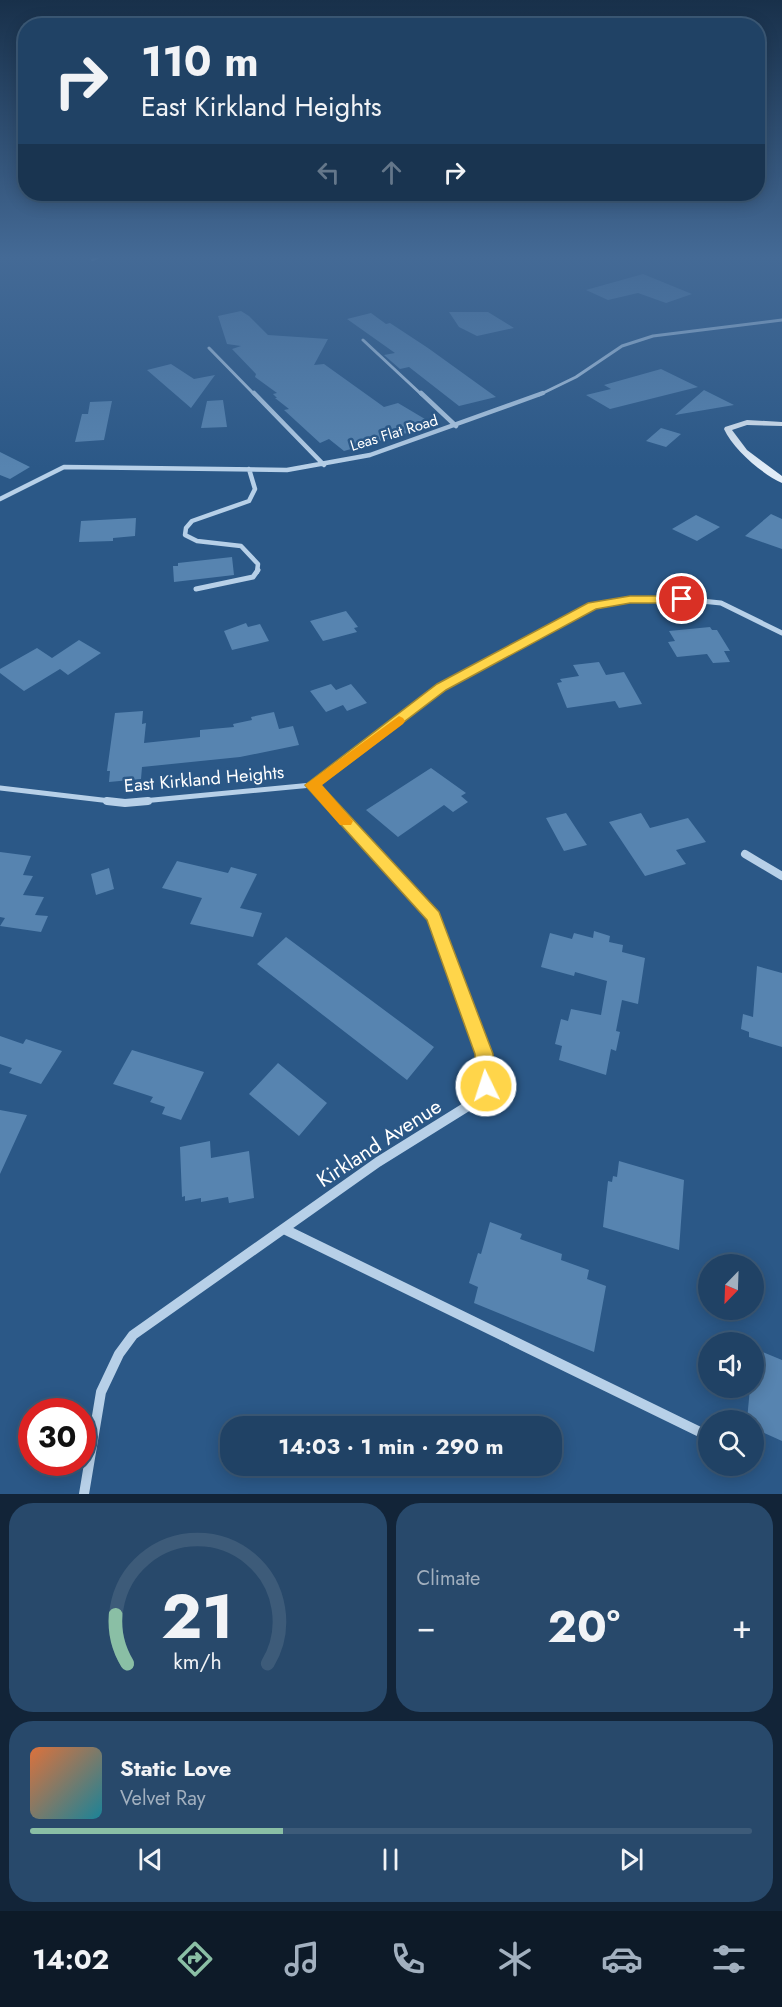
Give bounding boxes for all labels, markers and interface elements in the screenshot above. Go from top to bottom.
text: 110 m [141,31,259,92]
icon: right [42,42,120,120]
text: East Kirkland Heights [141,87,382,126]
icon: left [312,156,345,189]
icon: ahead [375,156,408,189]
icon: right [438,156,471,189]
street label: Leas Flat Road [347,409,441,457]
pin [656,573,707,624]
icon: arrive [665,582,698,615]
street label: East Kirkland Heights [123,759,285,799]
position arrow [454,1054,518,1118]
street label: Kirkland Avenue [311,1091,447,1195]
north arrow [698,1254,764,1320]
map controls [698,1254,764,1476]
button: sound [698,1332,764,1398]
speed limit sign: 30 [18,1398,96,1476]
button: search [698,1410,764,1476]
text: 14:03 · 1 min · 290 m [278,1430,504,1462]
text: Climate [417,1564,480,1593]
text: 21 [161,1571,234,1661]
text: 20° [548,1594,620,1659]
text: − [417,1603,436,1650]
text: + [732,1603,752,1650]
text: km/h [174,1647,222,1678]
text: Static Love [120,1752,231,1784]
text: Velvet Ray [120,1784,206,1813]
icon: previous [134,1843,167,1876]
icon: pause [374,1843,407,1876]
icon: next [615,1843,648,1876]
icon: directions [174,1938,216,1980]
icon: music [281,1938,323,1980]
icon: phone [387,1938,429,1980]
icon: climate [494,1938,536,1980]
icon: car [601,1938,643,1980]
icon: filters [708,1938,750,1980]
text: 14:02 [32,1940,109,1979]

